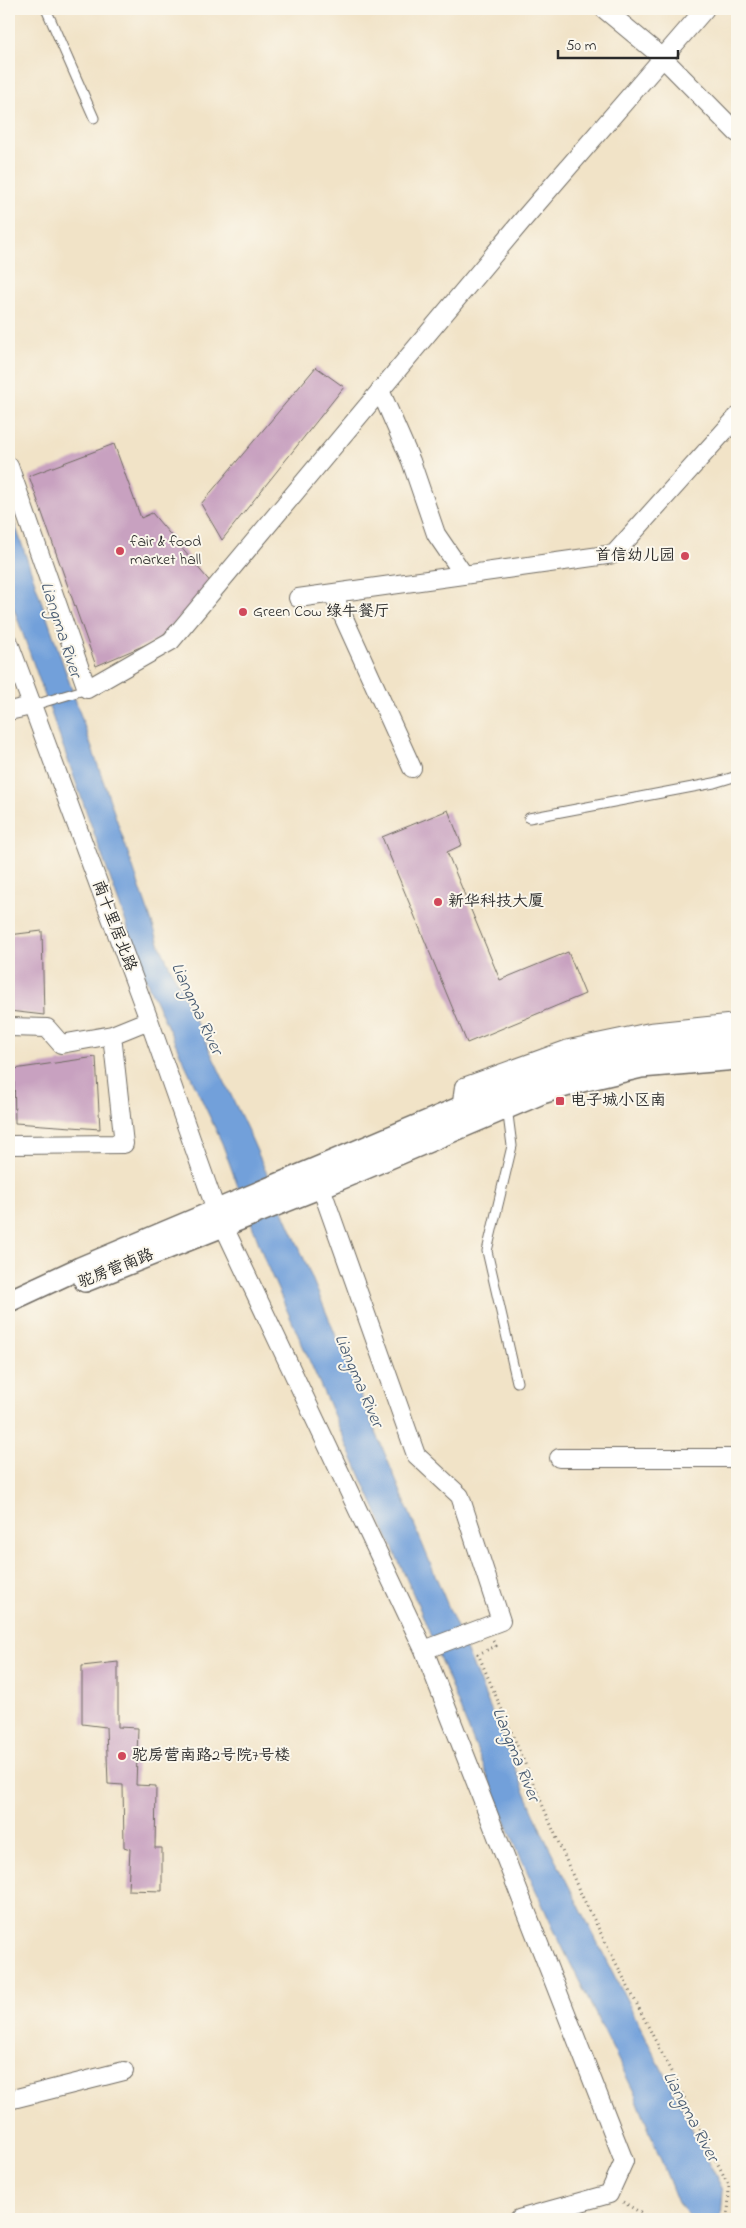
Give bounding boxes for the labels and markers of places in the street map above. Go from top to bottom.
place label: fair & food market hall [130,530,201,572]
place label: 首信幼儿园 [595,544,675,568]
marker: fair & food market hall [114,545,126,557]
marker: 首信幼儿园 [679,550,691,562]
place label: Green Cow 绿牛餐厅 [253,600,390,624]
marker: Green Cow 绿牛餐厅 [237,606,249,618]
place label: 新华科技大厦 [448,890,544,914]
marker: 新华科技大厦 [432,896,444,908]
place label: 电子城小区南 [570,1089,666,1113]
marker: 电子城小区南 [554,1095,566,1107]
place label: 驼房营南路2号院7号楼 [132,1744,291,1768]
marker: 驼房营南路2号院7号楼 [116,1750,128,1762]

